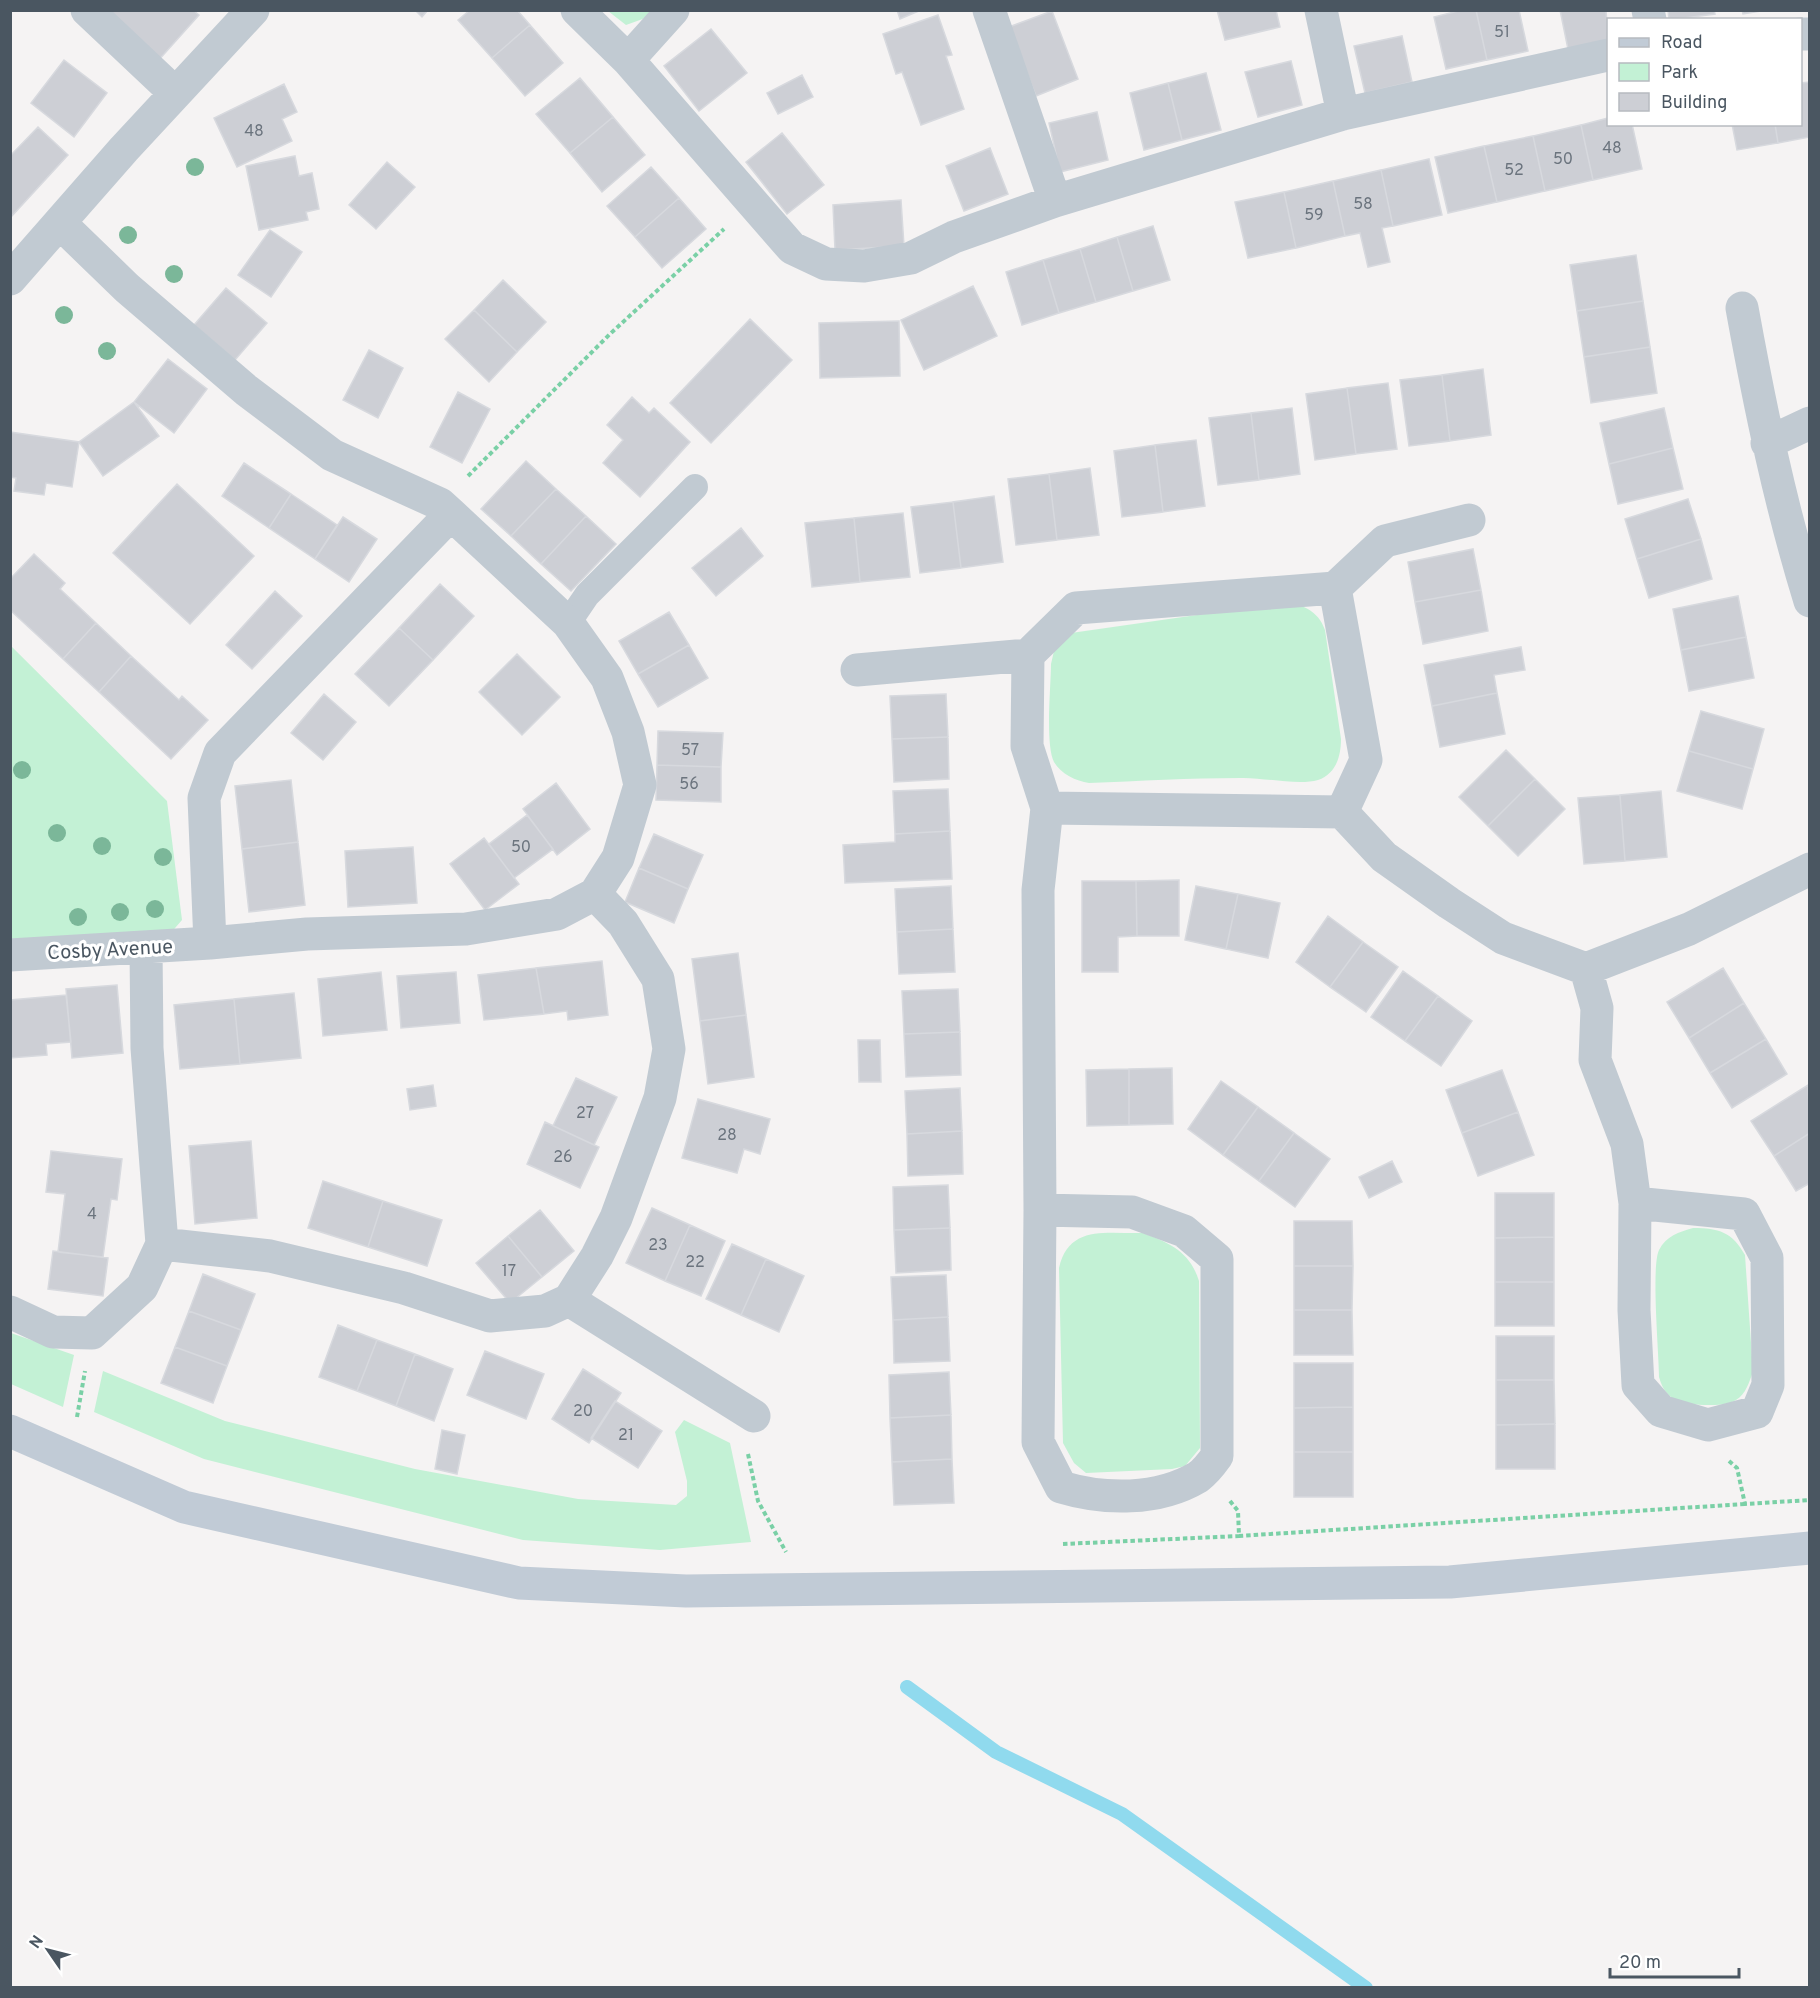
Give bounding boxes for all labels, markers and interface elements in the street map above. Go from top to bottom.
legend [1607,18,1802,126]
house number: 51 [1494,23,1510,43]
text: Road [1661,32,1703,55]
text: Park [1661,62,1698,85]
text: Building [1661,92,1727,115]
house number: 48 [244,122,264,142]
house number: 48 [1602,139,1622,159]
house number: 50 [1553,150,1573,170]
house number: 52 [1504,161,1524,181]
house number: 58 [1353,195,1373,215]
house number: 59 [1304,206,1324,226]
house number: 57 [681,741,699,761]
house number: 56 [679,775,699,795]
house number: 50 [511,838,531,858]
street label: Cosby Avenue [47,935,174,967]
house number: 27 [576,1104,594,1124]
house number: 28 [717,1126,737,1146]
house number: 26 [553,1148,573,1168]
house number: 4 [87,1205,97,1225]
house number: 23 [648,1236,668,1256]
house number: 22 [685,1253,705,1273]
house number: 17 [502,1262,516,1282]
house number: 20 [573,1402,593,1422]
house number: 21 [618,1426,634,1446]
north arrow [18,1920,78,1980]
text: N [26,1932,49,1953]
scale bar [1610,1941,1739,1979]
text: 20 m [1619,1952,1661,1975]

